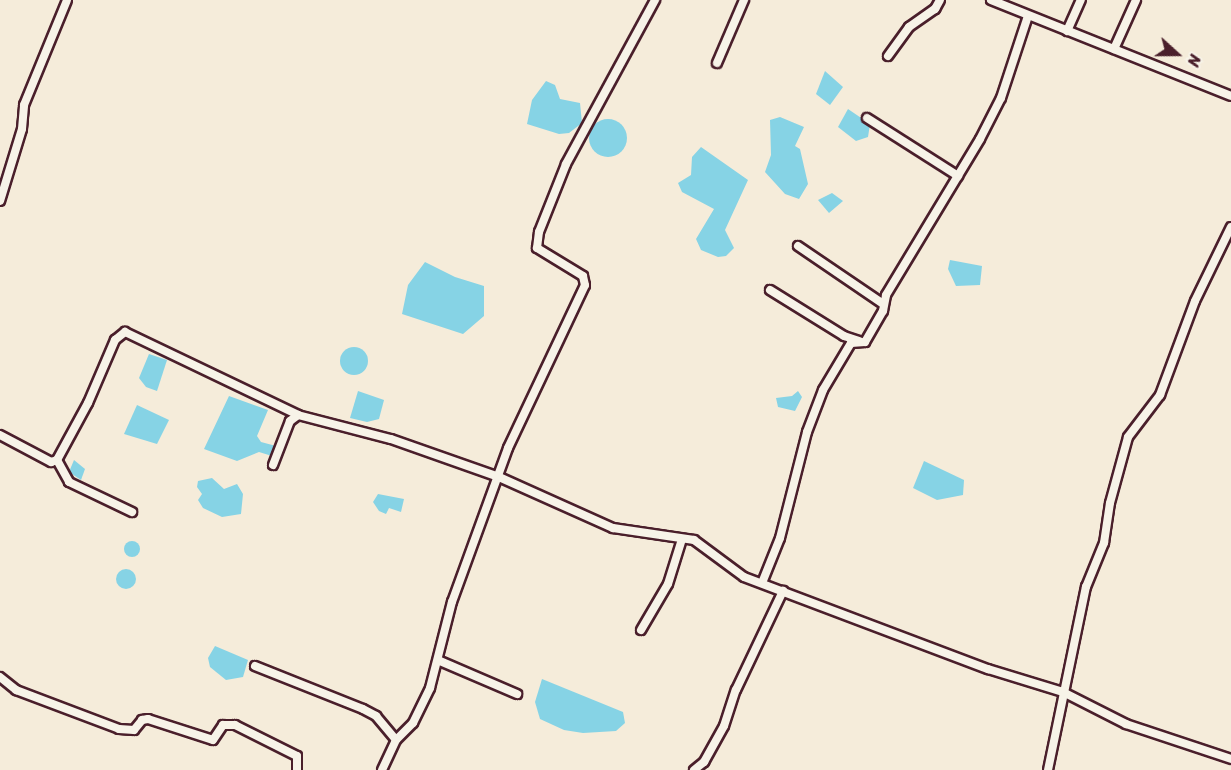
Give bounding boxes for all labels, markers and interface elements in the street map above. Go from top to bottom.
north arrow [1147,24,1207,84]
text: N [1179,50,1210,71]

